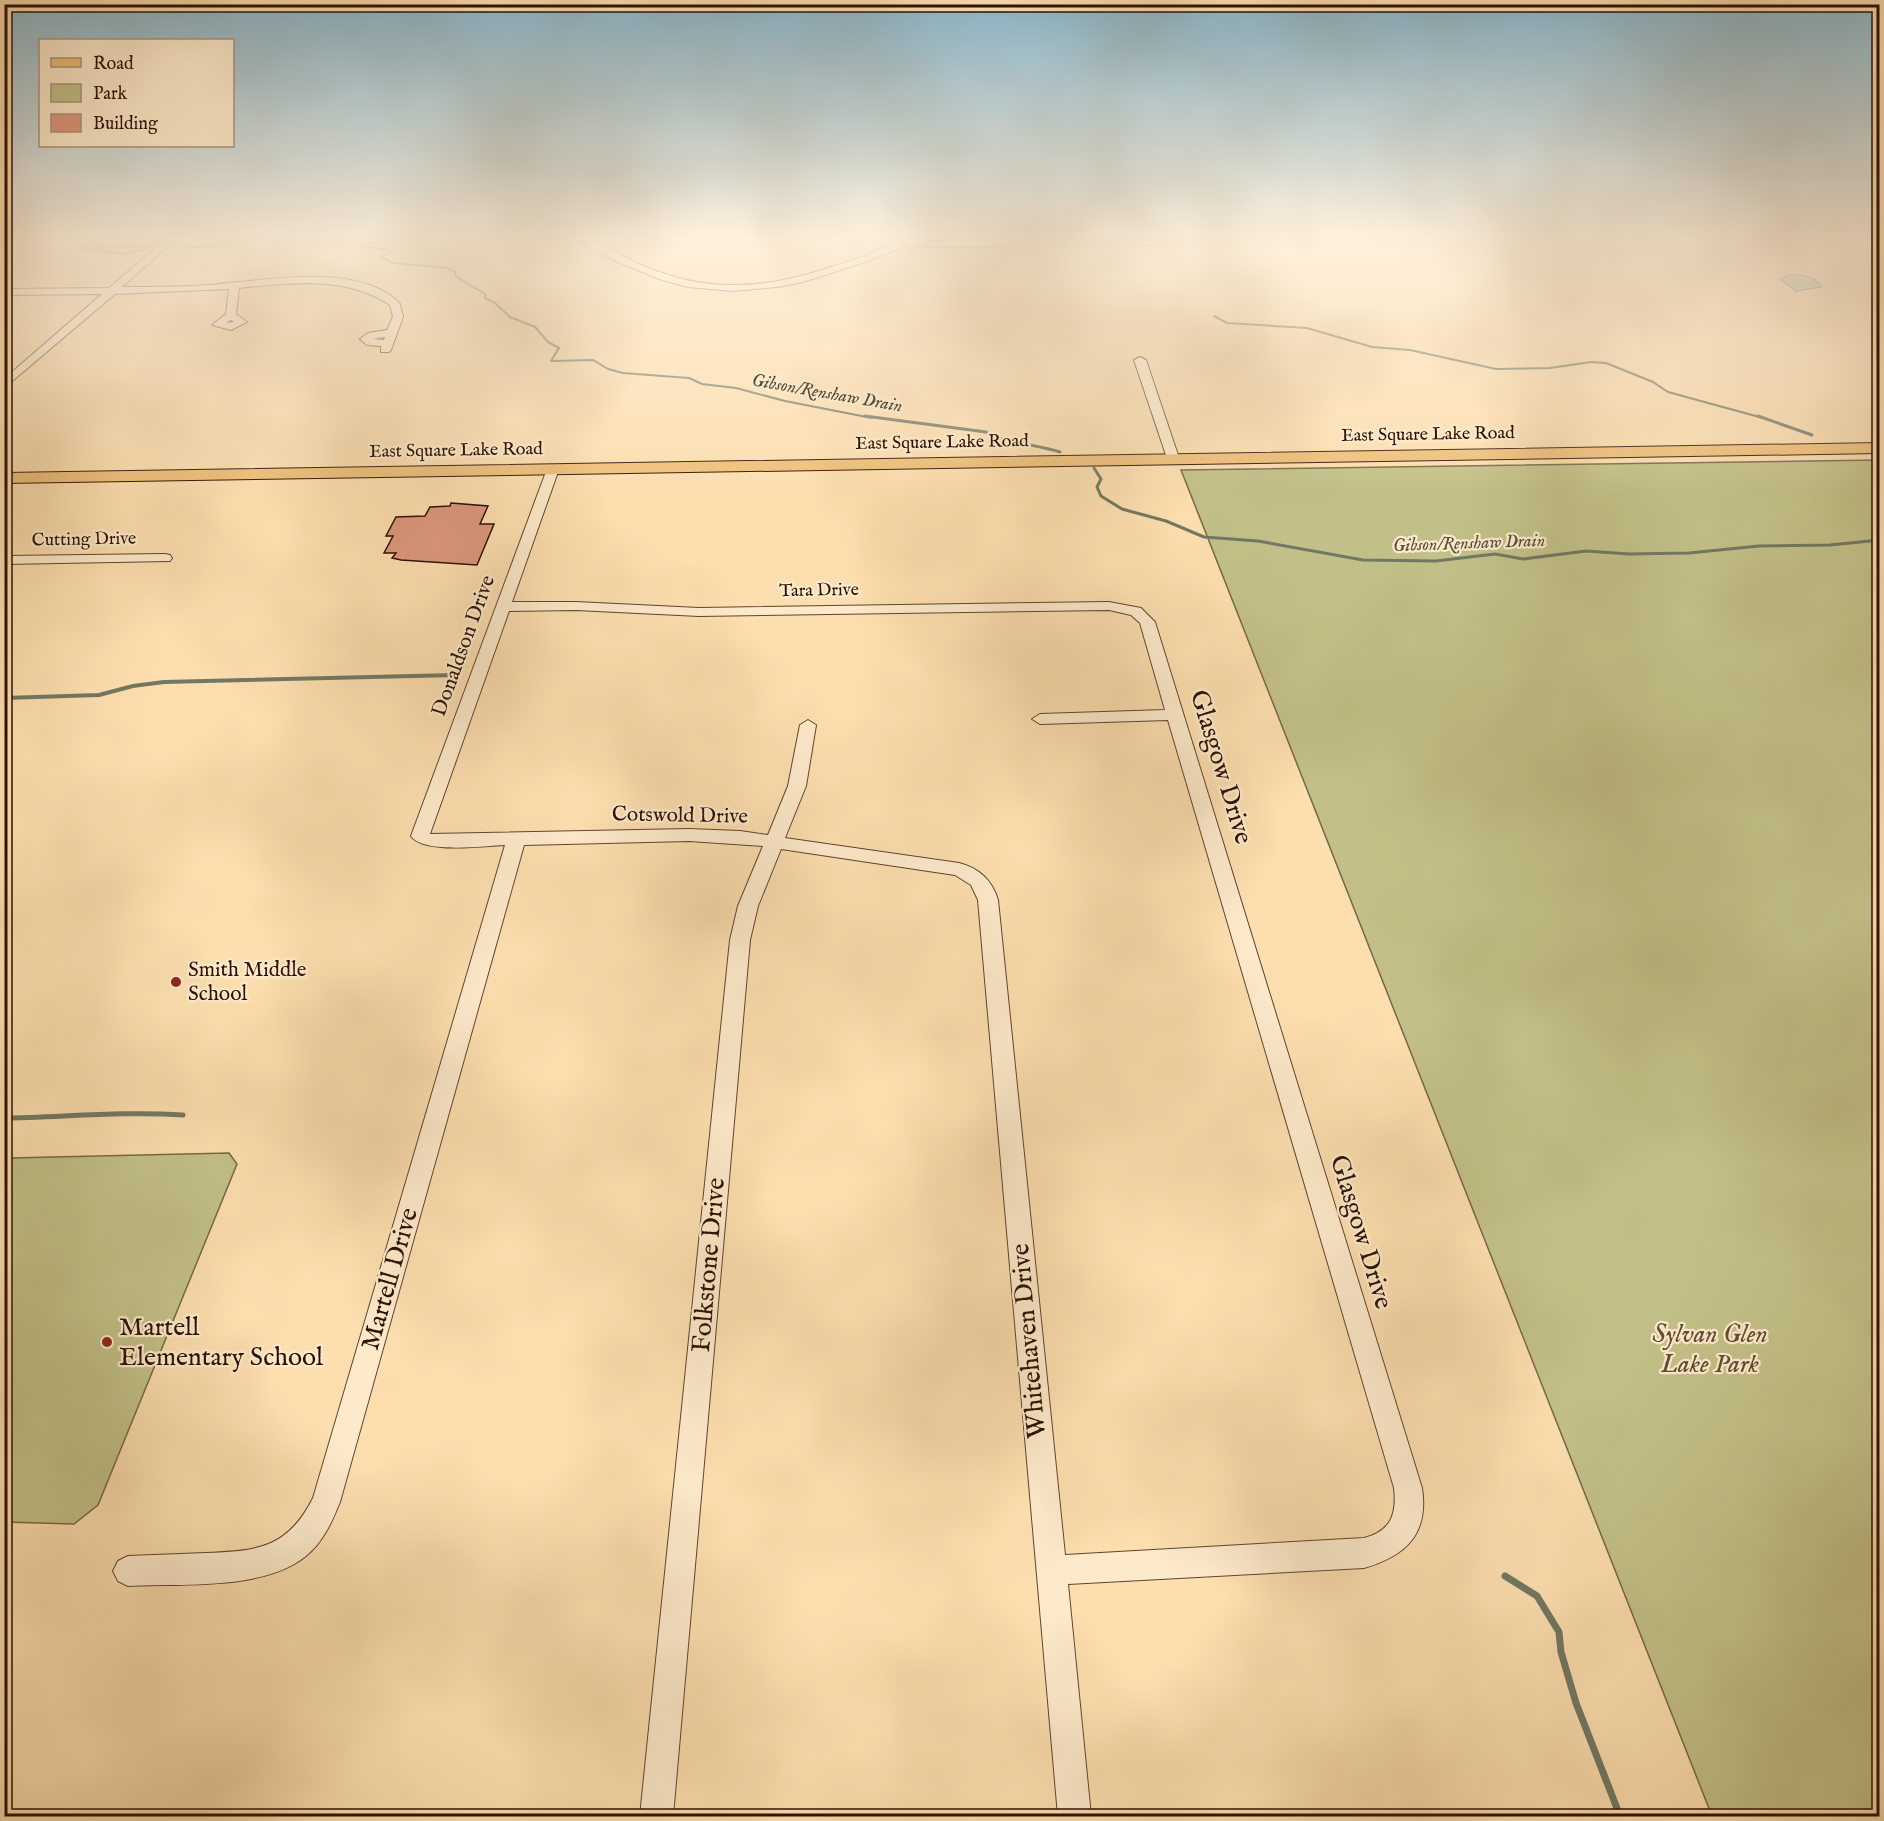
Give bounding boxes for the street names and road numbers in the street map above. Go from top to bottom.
street label: East Square Lake Road [1341,422,1515,448]
street label: East Square Lake Road [855,430,1029,456]
street label: East Square Lake Road [369,438,543,464]
street label: Cutting Drive [32,528,136,552]
street label: Donaldson Drive [426,571,502,720]
street label: Tara Drive [779,579,859,603]
street label: Glasgow Drive [1182,686,1260,848]
street label: Cotswold Drive [612,801,749,831]
street label: Glasgow Drive [1322,1151,1400,1313]
street label: Folkstone Drive [685,1176,733,1354]
street label: Martell Drive [354,1204,426,1354]
street label: Whitehaven Drive [1004,1242,1054,1440]

